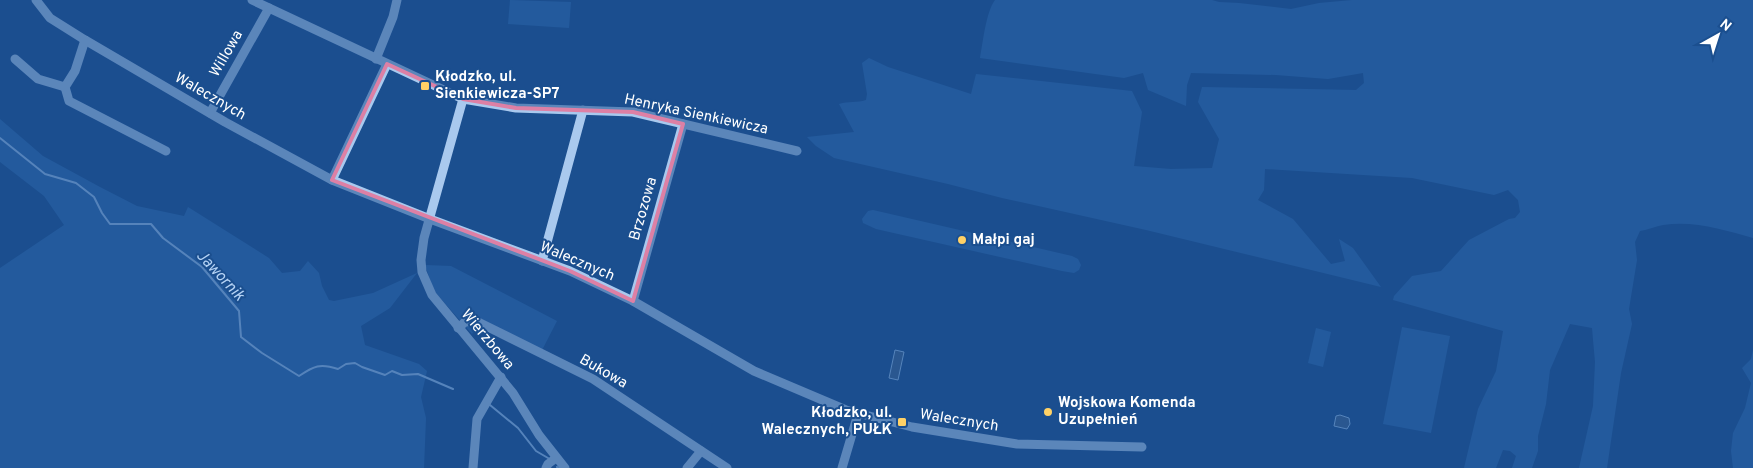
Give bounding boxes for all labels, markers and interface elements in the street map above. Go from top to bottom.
north arrow [1693,10,1743,60]
text: N [1716,16,1734,36]
street label: Willowa [206,27,248,81]
place label: Kłodzko, ul. Sienkiewicza-SP7 [435,68,559,104]
street label: Walecznych [171,69,249,125]
marker: Kłodzko, ul. Sienkiewicza-SP7 [419,80,431,92]
street label: Henryka Sienkiewicza [622,90,770,140]
street label: Brzozowa [626,175,662,243]
place label: Małpi gaj [972,231,1035,250]
marker: Małpi gaj [956,234,968,246]
street label: Walecznych [537,238,617,286]
water label: Jawornik [191,246,249,306]
street label: Wierzbowa [456,306,518,374]
street label: Bukowa [576,351,630,393]
place label: Wojskowa Komenda Uzupełnień [1058,394,1196,430]
place label: Kłodzko, ul. Walecznych, PUŁK [761,404,892,440]
street label: Walecznych [918,405,1000,437]
marker: Wojskowa Komenda Uzupełnień [1042,406,1054,418]
marker: Kłodzko, ul. Walecznych, PUŁK [896,416,908,428]

